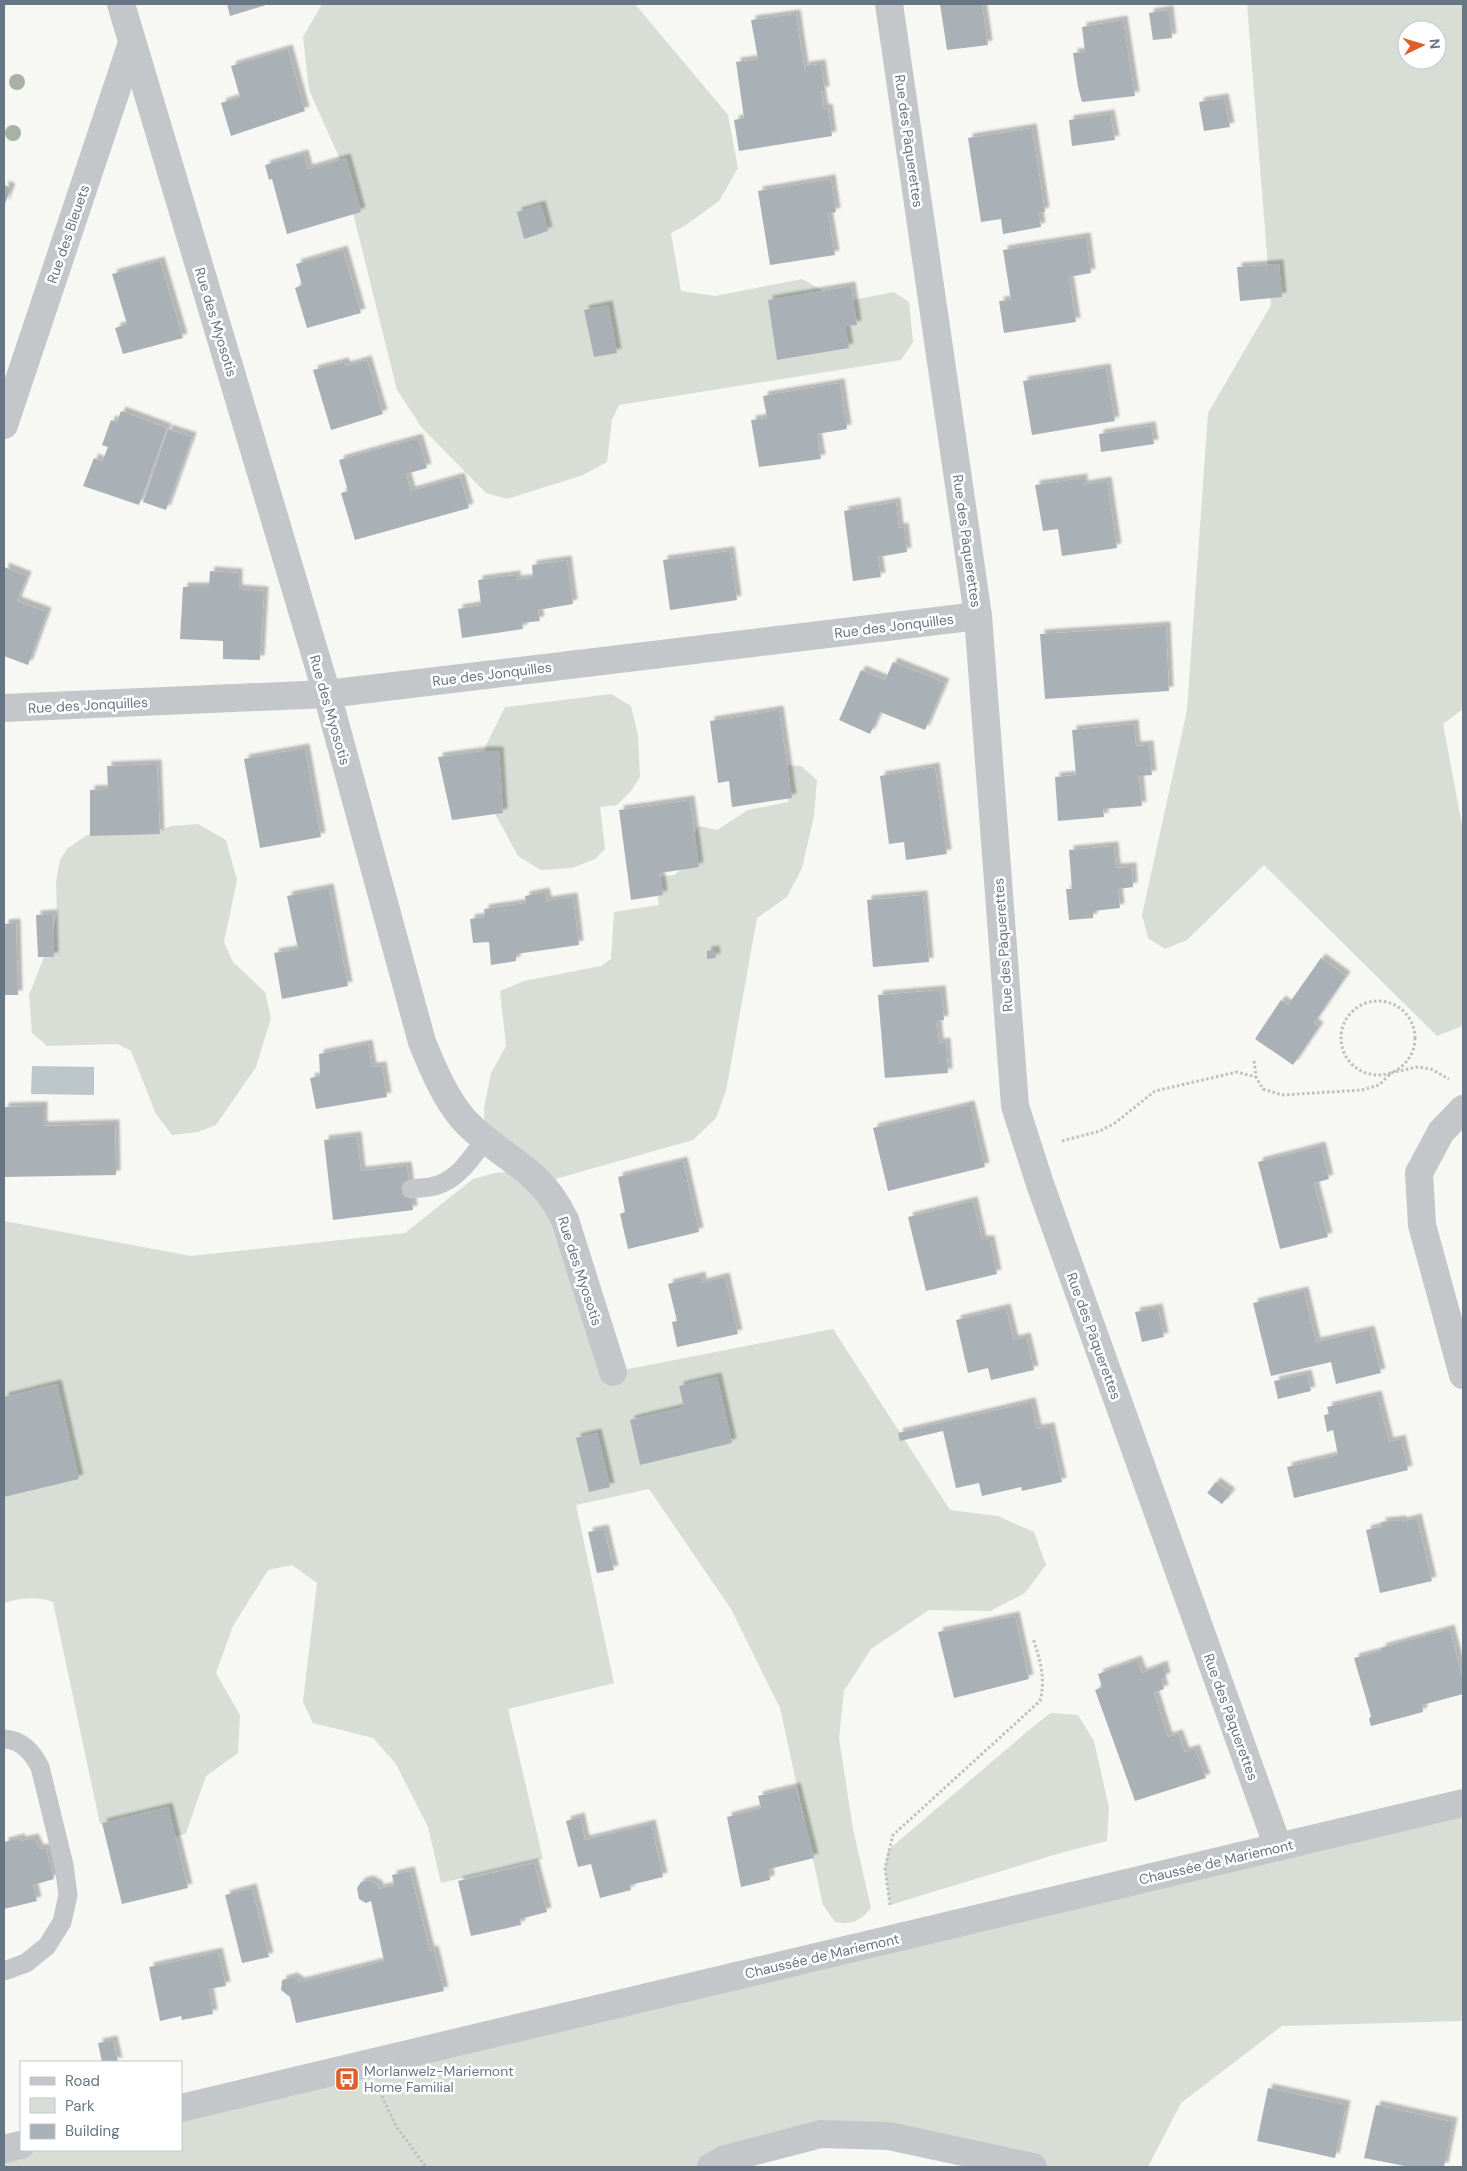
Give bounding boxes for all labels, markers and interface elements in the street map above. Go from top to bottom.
north arrow [1397,20,1447,70]
text: N [1426,38,1444,50]
street label: Rue des Pâquerettes [891,73,927,209]
street label: Rue des Bleuets [43,182,93,286]
street label: Rue des Myosotis [191,265,241,379]
street label: Rue des Pâquerettes [949,473,985,609]
street label: Rue des Jonquilles [833,610,955,642]
street label: Rue des Myosotis [306,653,354,767]
street label: Rue des Jonquilles [431,658,553,690]
street label: Rue des Jonquilles [27,693,149,717]
street label: Rue des Pâquerettes [989,878,1017,1012]
street label: Rue des Myosotis [554,1214,606,1328]
street label: Rue des Pâquerettes [1063,1270,1125,1402]
street label: Rue des Pâquerettes [1200,1651,1262,1783]
street label: Chaussée de Mariemont [1137,1835,1295,1889]
street label: Chaussée de Mariemont [743,1929,901,1983]
legend [20,2061,182,2151]
place label: Morlanwelz-Mariemont Home Familial [364,2062,514,2096]
bus stop icon: Morlanwelz-Mariemont Home Familial [334,2066,360,2092]
text: Road [65,2071,100,2091]
text: Park [65,2096,95,2116]
text: Building [65,2121,120,2141]

